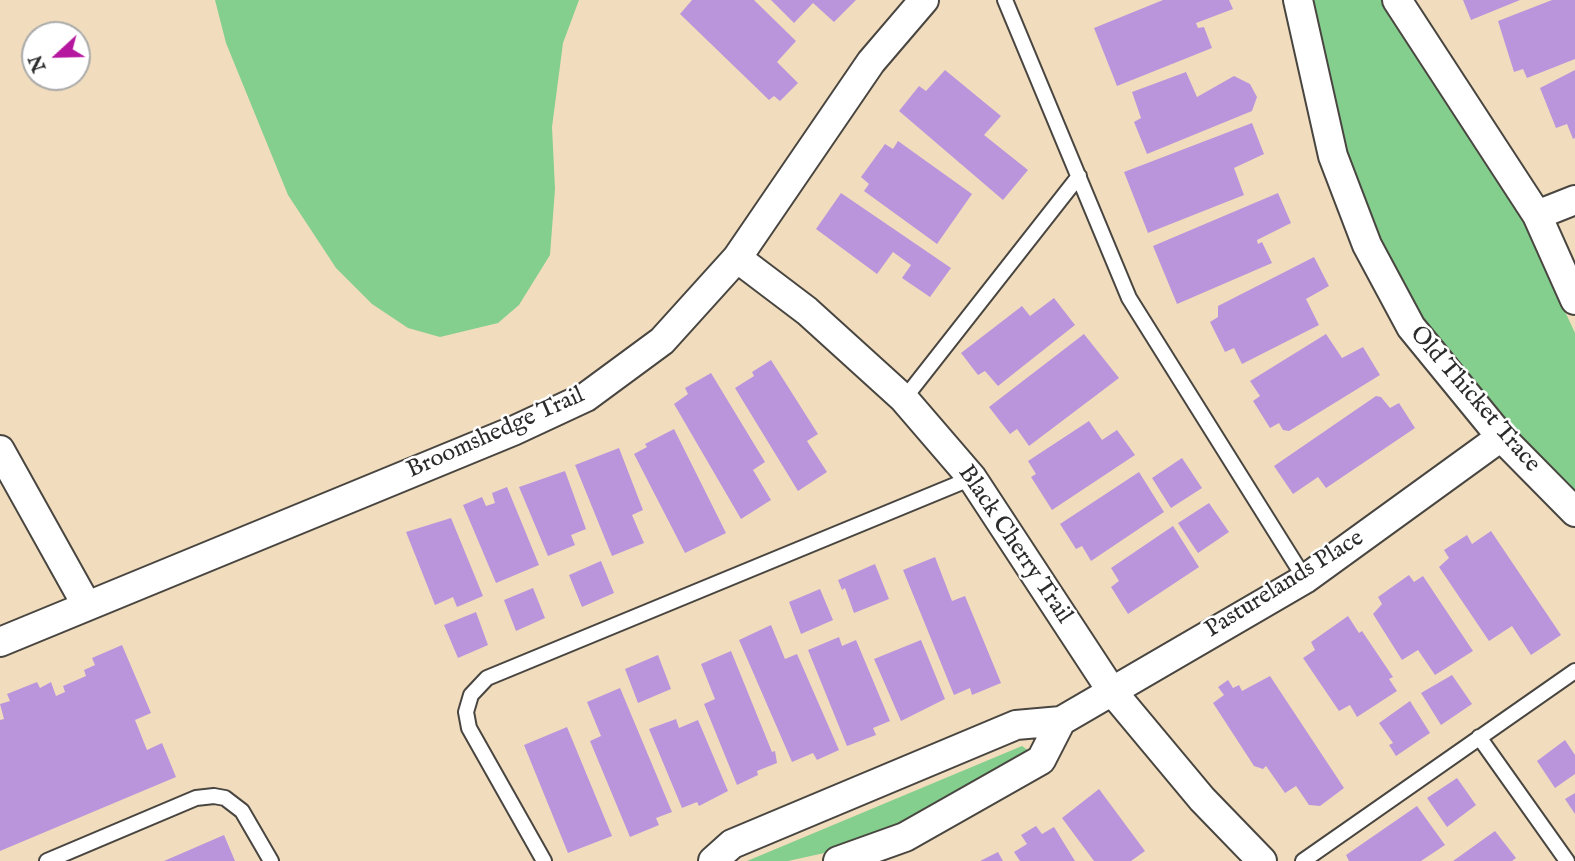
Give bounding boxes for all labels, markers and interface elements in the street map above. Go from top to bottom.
north arrow [21,21,91,91]
text: N [24,51,53,75]
street label: Old Thicket Trace [1403,321,1545,479]
street label: Broomshedge Trail [403,382,589,486]
street label: Black Cherry Trail [950,460,1078,630]
street label: Pasturelands Place [1200,525,1370,645]

